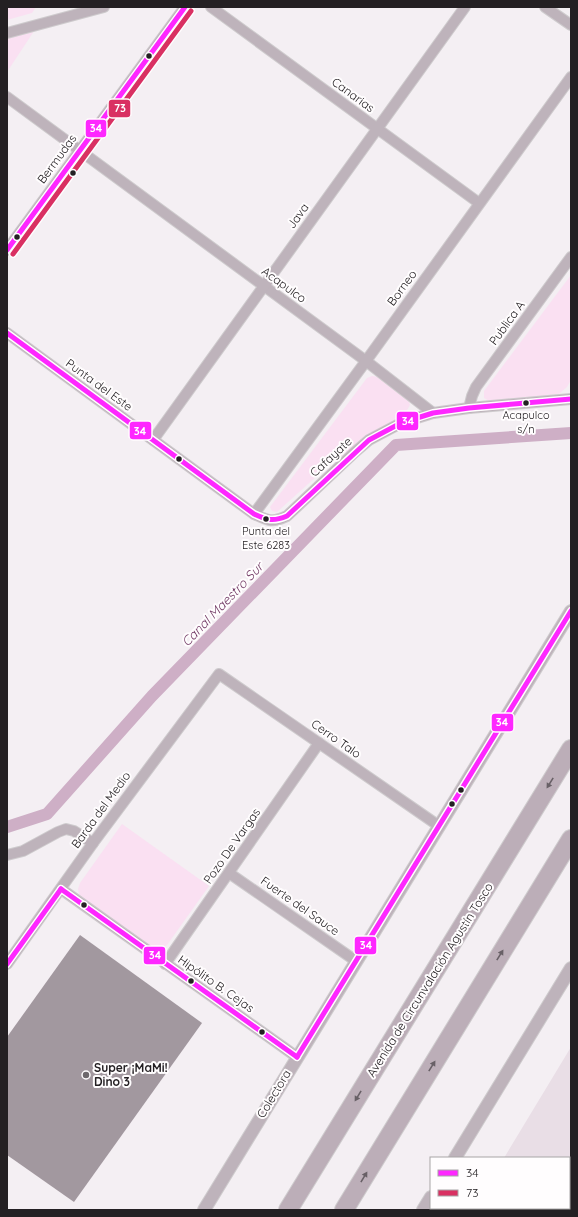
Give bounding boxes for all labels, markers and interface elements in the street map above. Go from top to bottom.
unlabelled marker [144,51,154,61]
street label: Canarias [329,74,378,115]
line badge: 73 [108,99,131,118]
text: 73 [114,101,126,115]
line badge: 34 [85,119,107,138]
text: 34 [90,121,103,135]
street label: Bermudas [34,131,80,186]
unlabelled marker [68,168,78,178]
street label: Java [283,200,312,231]
unlabelled marker [12,232,22,242]
street label: Acapulco [259,263,310,306]
street label: Borneo [384,267,420,309]
street label: Publica A [486,297,528,348]
street label: Punta del Este [63,355,136,414]
marker: Acapulco s/n [521,398,531,408]
place label: Acapulco s/n [502,408,550,436]
line badge: 34 [396,411,419,431]
text: 34 [402,414,415,428]
line badge: 34 [129,421,152,440]
text: 34 [134,424,147,438]
street label: Cafayate [307,433,355,480]
unlabelled marker [174,454,184,464]
marker: Punta del Este 6283 [261,514,271,524]
place label: Punta del Este 6283 [242,524,290,552]
water label: Canal Maestro Sur [178,557,268,649]
line badge: 34 [491,713,514,732]
text: 34 [496,715,509,729]
street label: Cerro Talo [309,716,364,761]
street label: Barda del Medio [68,768,133,851]
one-way arrow [547,777,554,788]
unlabelled marker [456,785,466,795]
unlabelled marker [447,799,457,809]
street label: Pozo De Vargas [200,805,263,886]
street label: Fuerte del Sauce [258,873,343,938]
street label: Avenida de Circunvalación Agustín Tosco [363,880,496,1080]
unlabelled marker [79,900,89,910]
line badge: 34 [354,936,377,955]
text: 34 [360,938,373,952]
line badge: 34 [143,946,166,965]
text: 34 [149,948,162,962]
one-way arrow [496,950,504,960]
street label: Hipólito B. Cejas [175,952,258,1016]
unlabelled marker [186,976,196,986]
unlabelled marker [257,1027,267,1037]
place label: Super ¡MaMi! Dino 3 [94,1060,168,1089]
one-way arrow [428,1061,436,1071]
street label: Colectora [253,1067,294,1121]
marker: Super ¡MaMi! Dino 3 [81,1070,91,1080]
one-way arrow [354,1091,362,1101]
legend [430,1157,570,1209]
text: 34 [466,1165,479,1180]
one-way arrow [360,1172,368,1182]
text: 73 [466,1185,478,1200]

